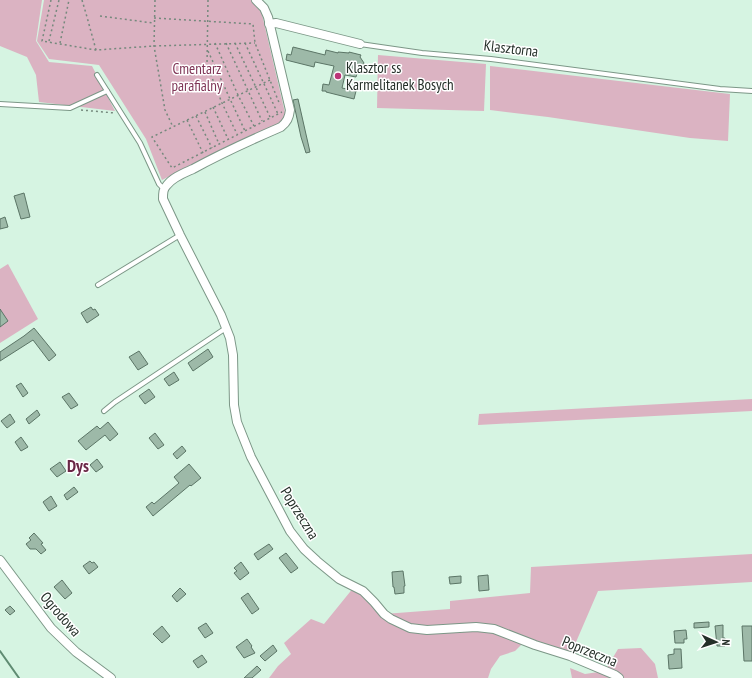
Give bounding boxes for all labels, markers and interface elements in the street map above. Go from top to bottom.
street label: Klasztorna [483,35,539,61]
place label: Klasztor ss Karmelitanek Bosych [346,58,454,94]
park label: Cmentarz parafialny [172,59,223,95]
marker: Klasztor ss Karmelitanek Bosych [333,71,343,81]
district label: Dys [67,455,89,477]
street label: Poprzeczna [277,483,323,543]
street label: Ogrodowa [36,588,86,640]
north arrow [696,622,736,662]
street label: Poprzeczna [560,631,620,671]
text: N [719,639,733,646]

